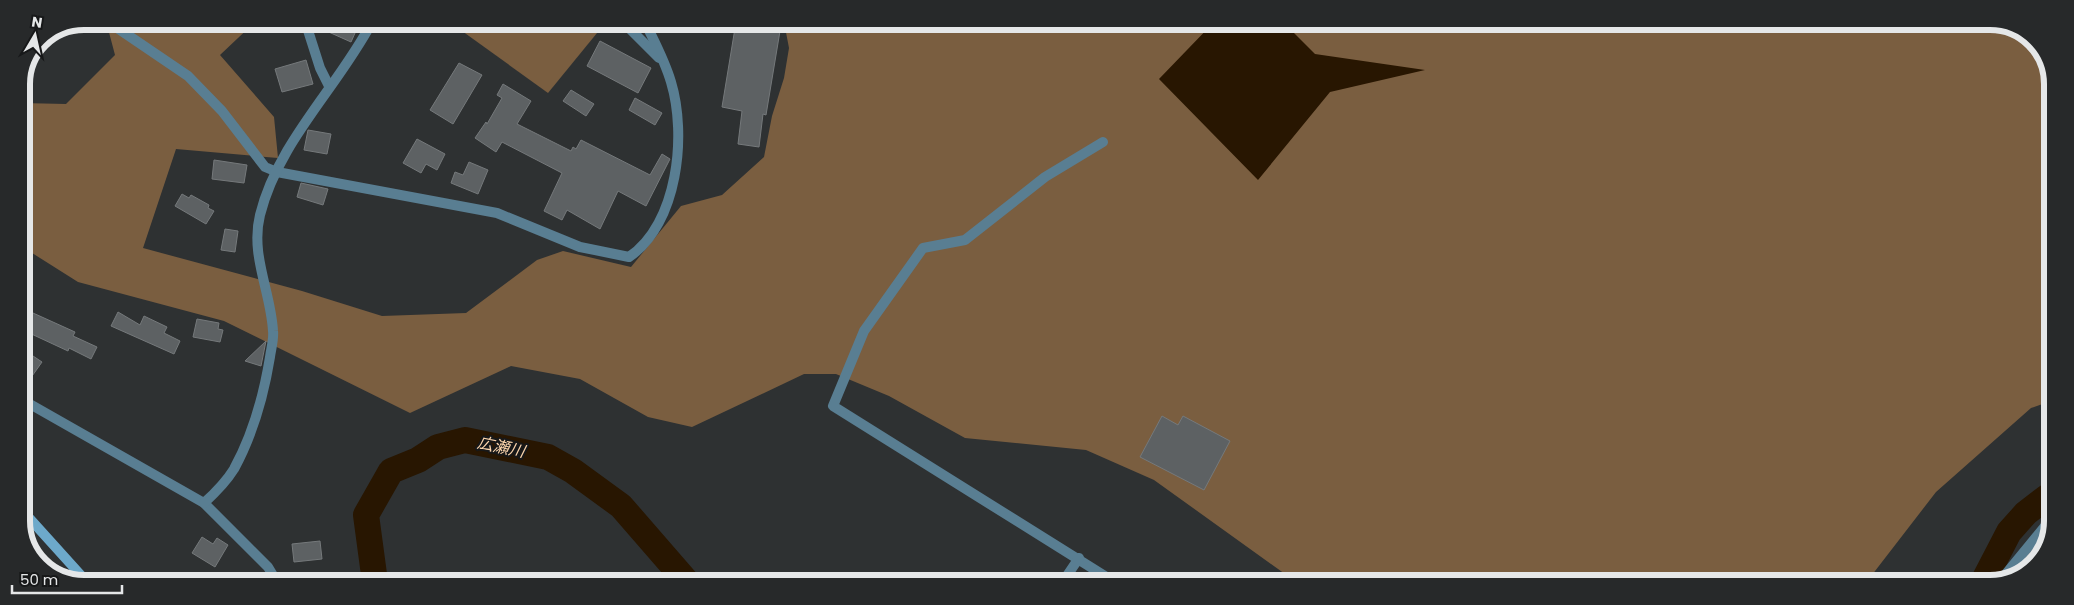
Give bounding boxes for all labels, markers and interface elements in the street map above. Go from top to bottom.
north arrow [10,10,60,60]
text: N [30,11,44,33]
water label: 広瀬川 [475,431,529,464]
scale bar [12,562,122,594]
text: 50 m [20,569,58,590]

